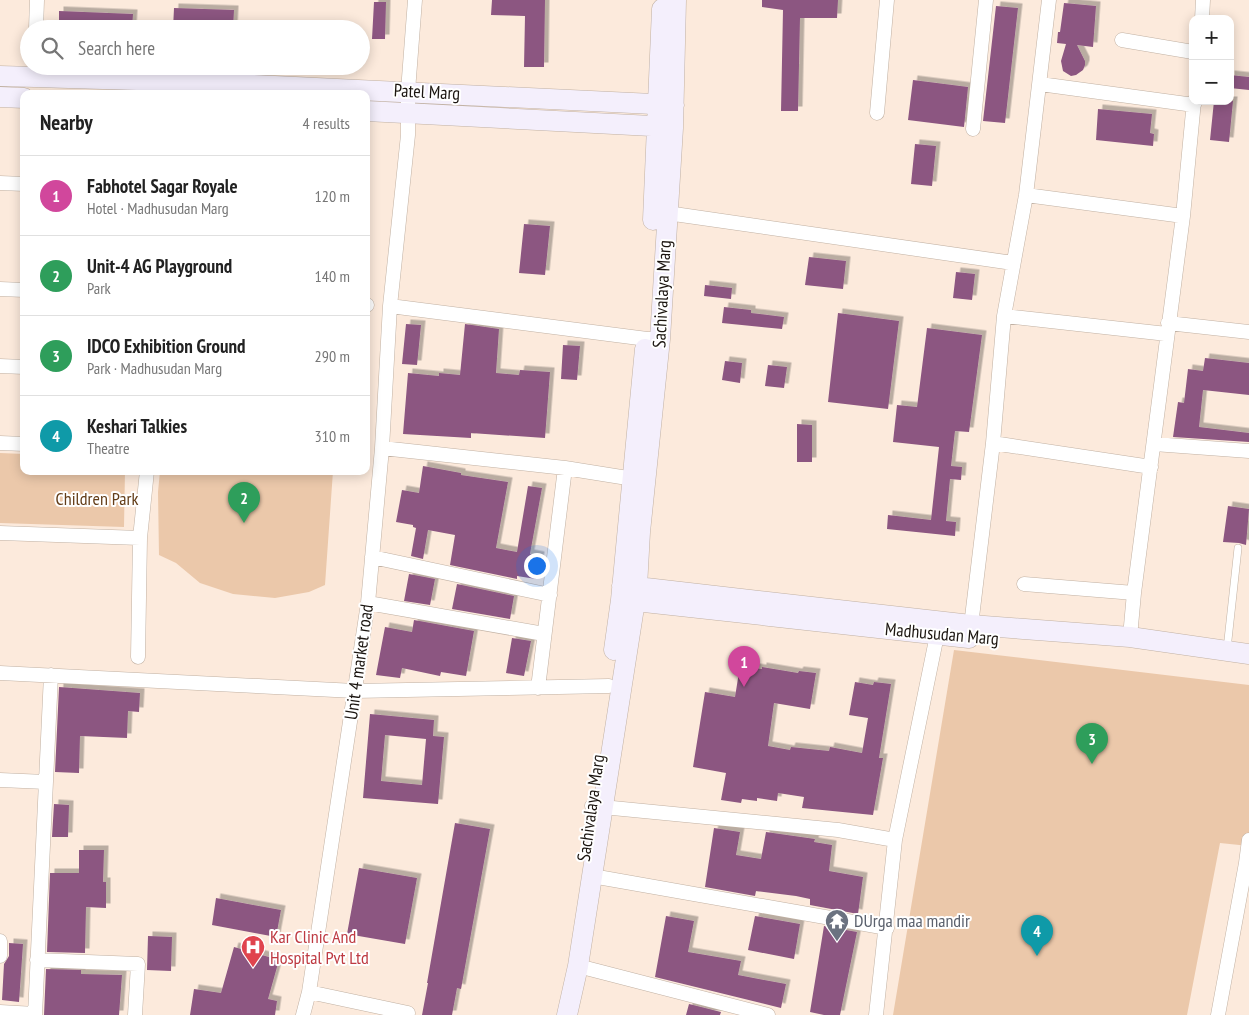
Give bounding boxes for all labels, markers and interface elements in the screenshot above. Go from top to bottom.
map controls [1189,15,1234,105]
button: + [1189,15,1234,60]
search box [20,20,370,75]
icon: search [38,34,66,62]
text: Search here [78,36,155,60]
button: − [1189,60,1234,105]
street label: Patel Marg [393,78,461,105]
text: Nearby [40,109,93,136]
text: 4 results [303,113,350,133]
text: Fabhotel Sagar Royale [87,174,238,198]
text: 1 [52,186,60,206]
text: 120 m [315,186,350,206]
text: Hotel · Madhusudan Marg [87,198,229,218]
street label: Sachivalaya Marg [647,240,676,348]
text: Unit-4 AG Playground [87,254,232,278]
text: 2 [52,266,60,286]
text: 140 m [315,266,350,286]
text: Park [87,278,111,298]
text: IDCO Exhibition Ground [87,334,246,358]
text: 3 [52,346,60,366]
text: 290 m [315,346,350,366]
text: Park · Madhusudan Marg [87,358,222,378]
text: Keshari Talkies [87,414,187,438]
text: 4 [52,426,60,446]
text: 310 m [315,426,350,446]
text: Theatre [87,438,130,458]
pin: 2 [228,482,260,523]
park label: Children Park [56,487,138,510]
your location [524,553,550,579]
street label: Unit 4 market road [339,603,378,721]
street label: Madhusudan Marg [884,617,1000,650]
pin: 1 [728,646,760,687]
pin: 3 [1076,723,1108,764]
street label: Sachivalaya Marg [572,753,609,863]
temple icon: DUrga maa mandir [824,908,850,942]
place label: DUrga maa mandir [854,909,970,932]
pin: 4 [1021,915,1053,956]
place label: Kar Clinic And Hospital Pvt Ltd [270,925,369,969]
hospital icon: Kar Clinic And Hospital Pvt Ltd [240,934,266,968]

